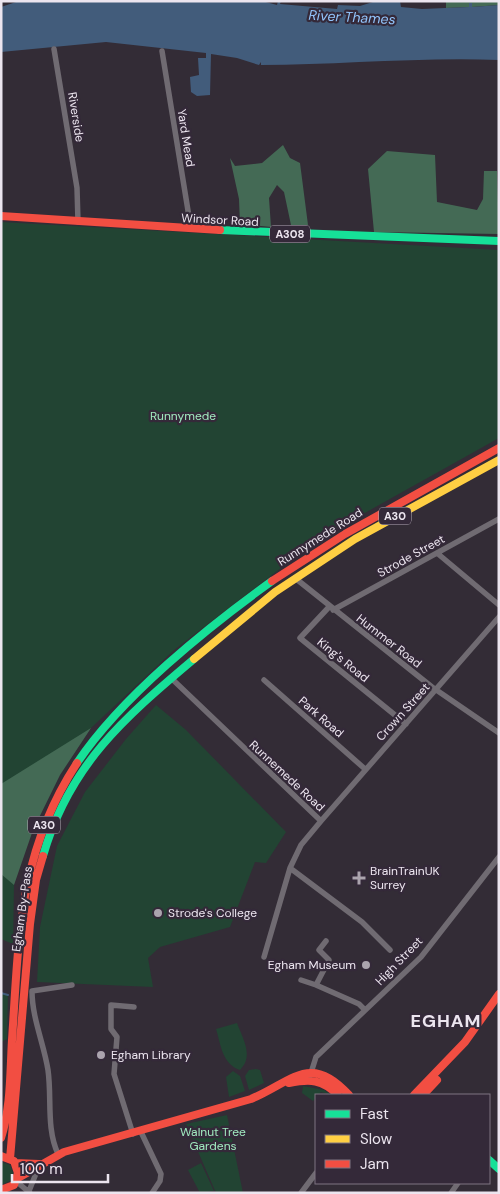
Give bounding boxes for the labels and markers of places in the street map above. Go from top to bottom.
place label: BrainTrainUK Surrey [370,863,440,893]
marker: BrainTrainUK Surrey [352,871,366,885]
place label: Strode's College [168,905,257,921]
marker: Strode's College [152,907,164,919]
place label: Egham Museum [268,957,356,973]
marker: Egham Museum [360,959,372,971]
place label: Egham Library [111,1047,191,1063]
marker: Egham Library [95,1049,107,1061]

